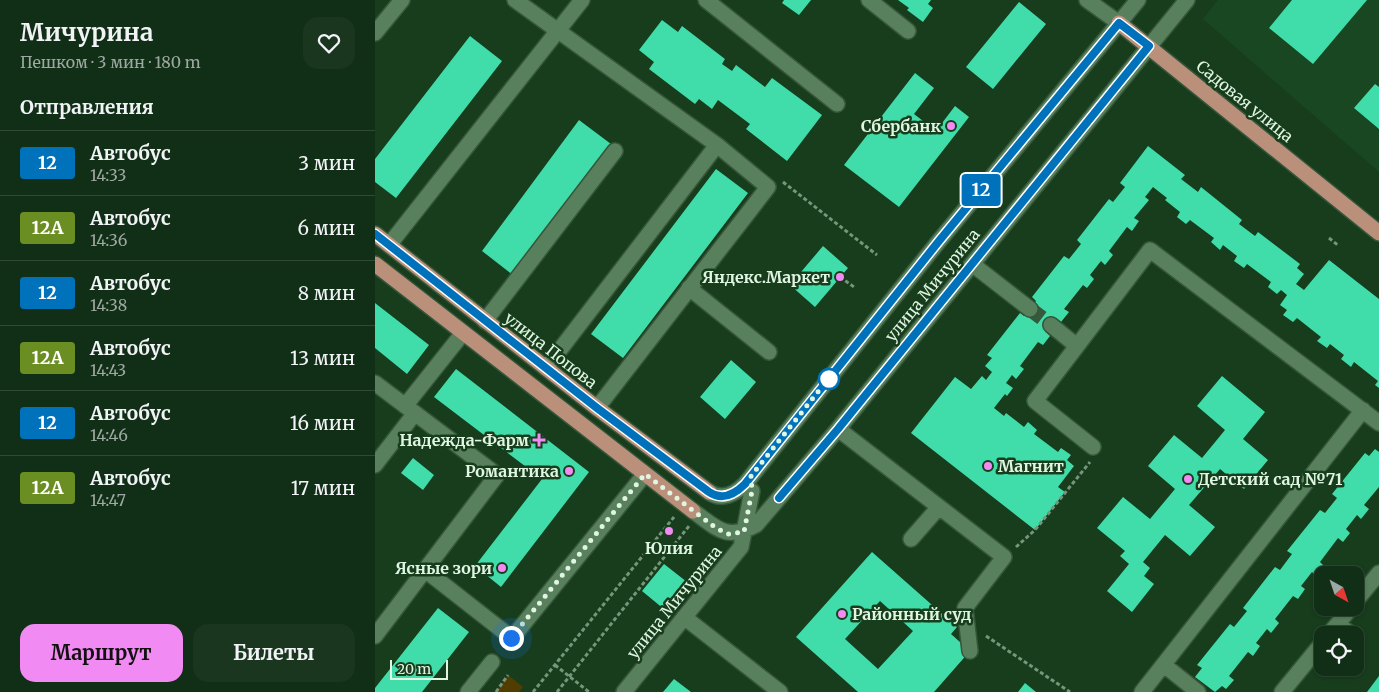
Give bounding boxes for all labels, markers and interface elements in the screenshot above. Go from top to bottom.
text: Мичурина [20,17,153,48]
button: heart [303,17,355,69]
text: Пешком · 3 мин · 180 m [20,52,201,72]
street label: Садовая улица [1192,56,1298,147]
text: Отправления [20,95,154,119]
place label: Сбербанк [861,116,941,136]
marker: Сбербанк [945,120,957,132]
text: Автобус [90,141,171,165]
text: 12 [38,151,57,174]
text: 3 мин [298,151,355,175]
text: 14:33 [90,165,126,185]
line badge: 12 [959,174,1003,206]
text: 12 [972,178,990,201]
text: Автобус [90,206,171,230]
text: 12А [32,216,63,239]
text: 6 мин [298,216,355,240]
street label: улица Мичурина [880,224,984,346]
text: 14:36 [90,230,127,250]
place label: Яндекс.Маркет [702,267,830,287]
text: Автобус [90,271,171,295]
marker: Яндекс.Маркет [834,271,846,283]
text: 12 [38,281,57,304]
text: 8 мин [298,281,355,305]
text: 14:38 [90,295,127,315]
street label: улица Попова [501,308,602,393]
text: Автобус [90,336,171,360]
text: 12А [32,346,63,369]
text: 13 мин [290,346,355,370]
text: 14:43 [90,360,126,380]
unlabelled marker [818,368,840,390]
text: Автобус [90,401,171,425]
text: 12 [38,411,57,434]
text: 16 мин [290,411,355,435]
text: 14:46 [90,425,128,445]
place label: Надежда-Фарм [400,430,530,450]
marker: Надежда-Фарм [533,434,545,446]
place label: Магнит [998,456,1064,476]
marker: Магнит [982,460,994,472]
place label: Романтика [465,461,559,481]
marker: Романтика [563,465,575,477]
text: Автобус [90,466,171,490]
place label: Детский сад №71 [1198,469,1343,489]
marker: Детский сад №71 [1182,473,1194,485]
text: 12А [32,476,63,499]
text: 17 мин [291,476,355,500]
text: 14:47 [90,490,126,510]
marker: Юлия [663,525,675,537]
place label: Юлия [645,538,693,558]
street label: улица Мичурина [622,541,726,663]
place label: Ясные зори [395,558,492,578]
marker: Ясные зори [496,562,508,574]
north arrow [1314,566,1364,616]
map controls [1314,566,1364,676]
place label: Районный суд [852,604,972,624]
marker: Районный суд [836,608,848,620]
button: Маршрут [20,624,183,682]
button: Билеты [193,624,355,682]
your location [499,626,524,651]
button: locate [1314,626,1364,676]
scale bar [390,657,447,680]
text: 20 m [397,660,431,678]

